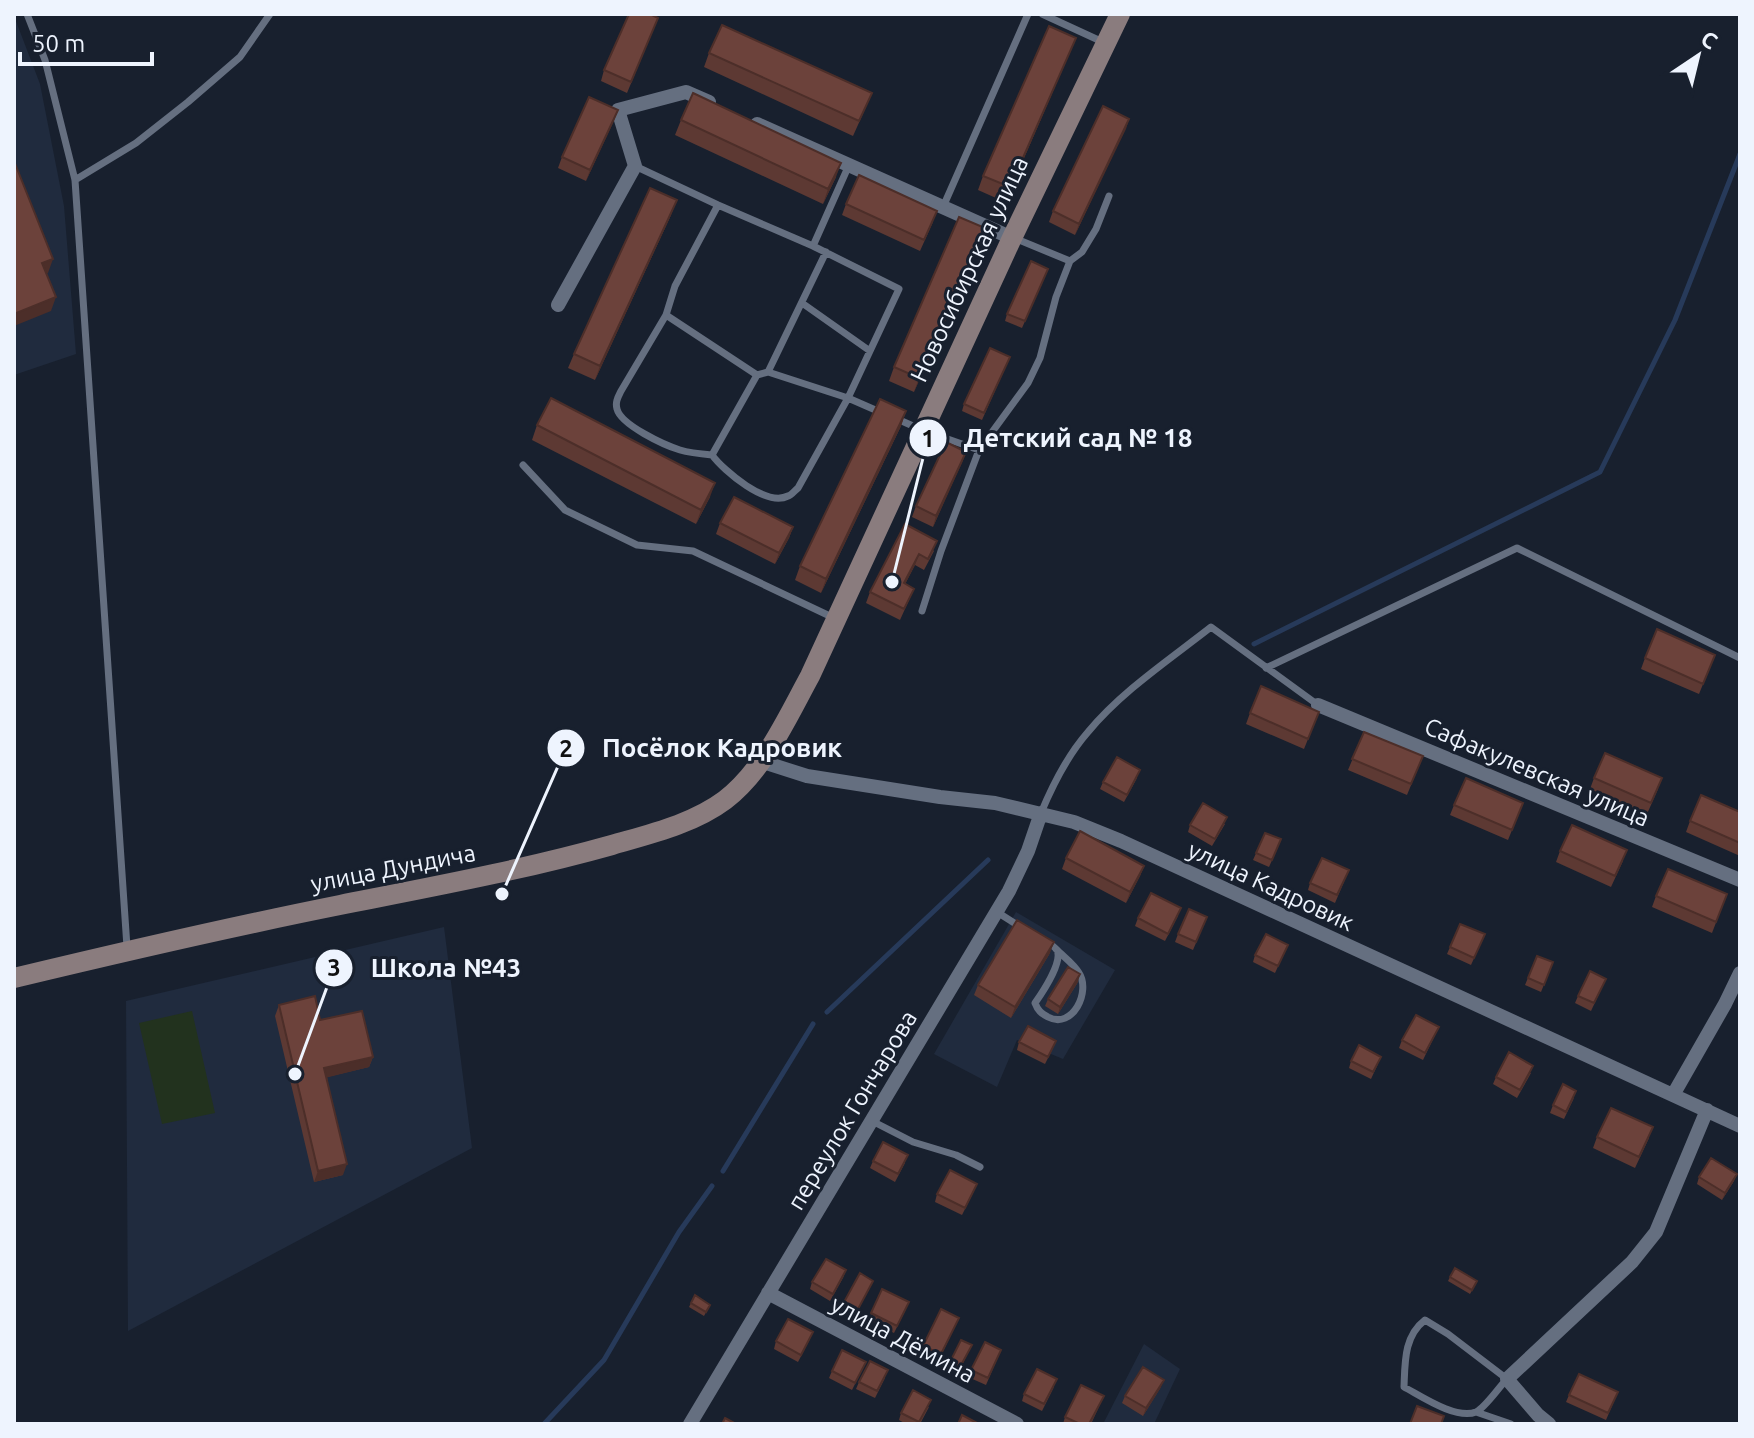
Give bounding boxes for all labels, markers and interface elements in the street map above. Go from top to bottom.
scale bar [20,16,152,66]
north arrow [1658,16,1738,96]
text: С [1697,25,1723,53]
text: 50 m [32,30,85,57]
street label: Новосибирская улица [905,152,1033,386]
callout: Детский сад № 18 [908,413,1209,463]
text: Детский сад № 18 [964,423,1192,452]
text: 1 [921,425,935,452]
street label: Сафакулевская улица [1420,712,1654,832]
callout: Посёлок Кадровик [546,723,858,773]
text: Посёлок Кадровик [602,733,842,762]
text: 2 [559,735,573,762]
street label: улица Кадровик [1184,836,1358,936]
street label: улица Дундича [308,839,478,897]
callout: Школа №43 [314,943,537,993]
text: Школа №43 [371,953,521,982]
text: 3 [327,954,341,981]
street label: переулок Гончарова [782,1006,922,1214]
street label: улица Дёмина [826,1290,980,1388]

